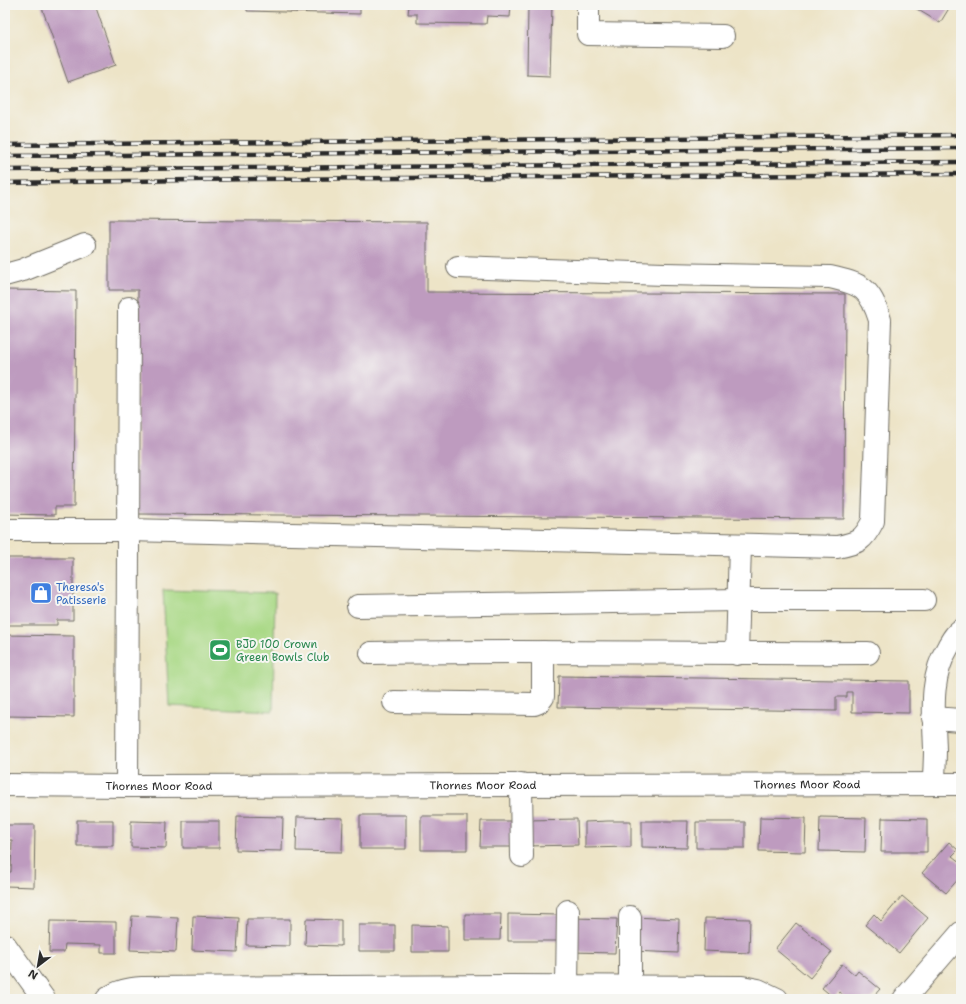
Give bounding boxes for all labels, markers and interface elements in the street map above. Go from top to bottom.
shop icon: Theresa's Patisserie [28,580,54,606]
place label: Theresa's Patisserie [56,580,106,608]
sports icon: BJD 100 Crown Green Bowls Club [207,637,233,663]
place label: BJD 100 Crown Green Bowls Club [236,637,329,665]
street label: Thornes Moor Road [754,777,860,792]
street label: Thornes Moor Road [430,778,536,793]
street label: Thornes Moor Road [106,779,212,794]
north arrow [18,946,58,986]
text: N [25,965,41,983]

